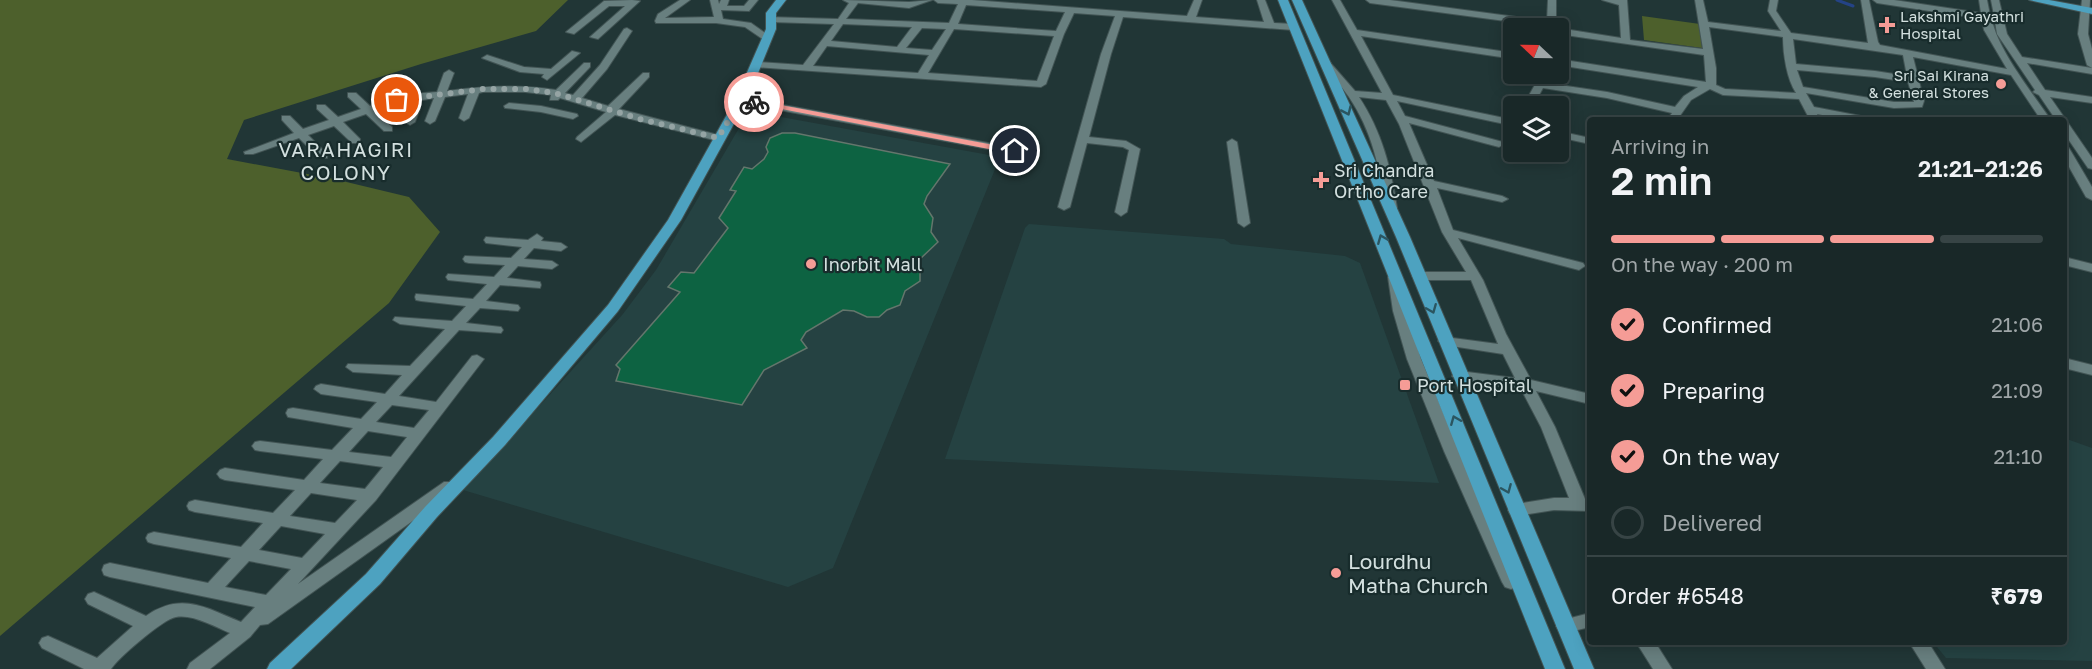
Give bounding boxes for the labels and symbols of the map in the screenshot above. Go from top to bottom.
place label: Lakshmi Gayathri Hospital [1900,7,2024,42]
marker: Lakshmi Gayathri Hospital [1878,16,1896,34]
north arrow [1503,18,1569,84]
place label: Sri Sai Kirana & General Stores [1869,66,1989,101]
courier [724,72,784,132]
pin [371,74,422,125]
marker: Sri Sai Kirana & General Stores [1994,77,2008,91]
one-way arrow [1340,104,1352,115]
pin [989,125,1040,176]
district label: VARAHAGIRI COLONY [278,137,414,184]
place label: Sri Chandra Ortho Care [1334,159,1435,202]
marker: Sri Chandra Ortho Care [1312,171,1330,189]
one-way arrow [1377,234,1389,245]
place label: Inorbit Mall [823,253,923,275]
marker: Inorbit Mall [804,257,818,271]
one-way arrow [1425,303,1437,314]
place label: Port Hospital [1417,374,1532,396]
marker: Port Hospital [1398,378,1412,392]
one-way arrow [1450,415,1462,426]
one-way arrow [1500,483,1512,494]
place label: Lourdhu Matha Church [1348,548,1488,598]
marker: Lourdhu Matha Church [1329,566,1343,580]

